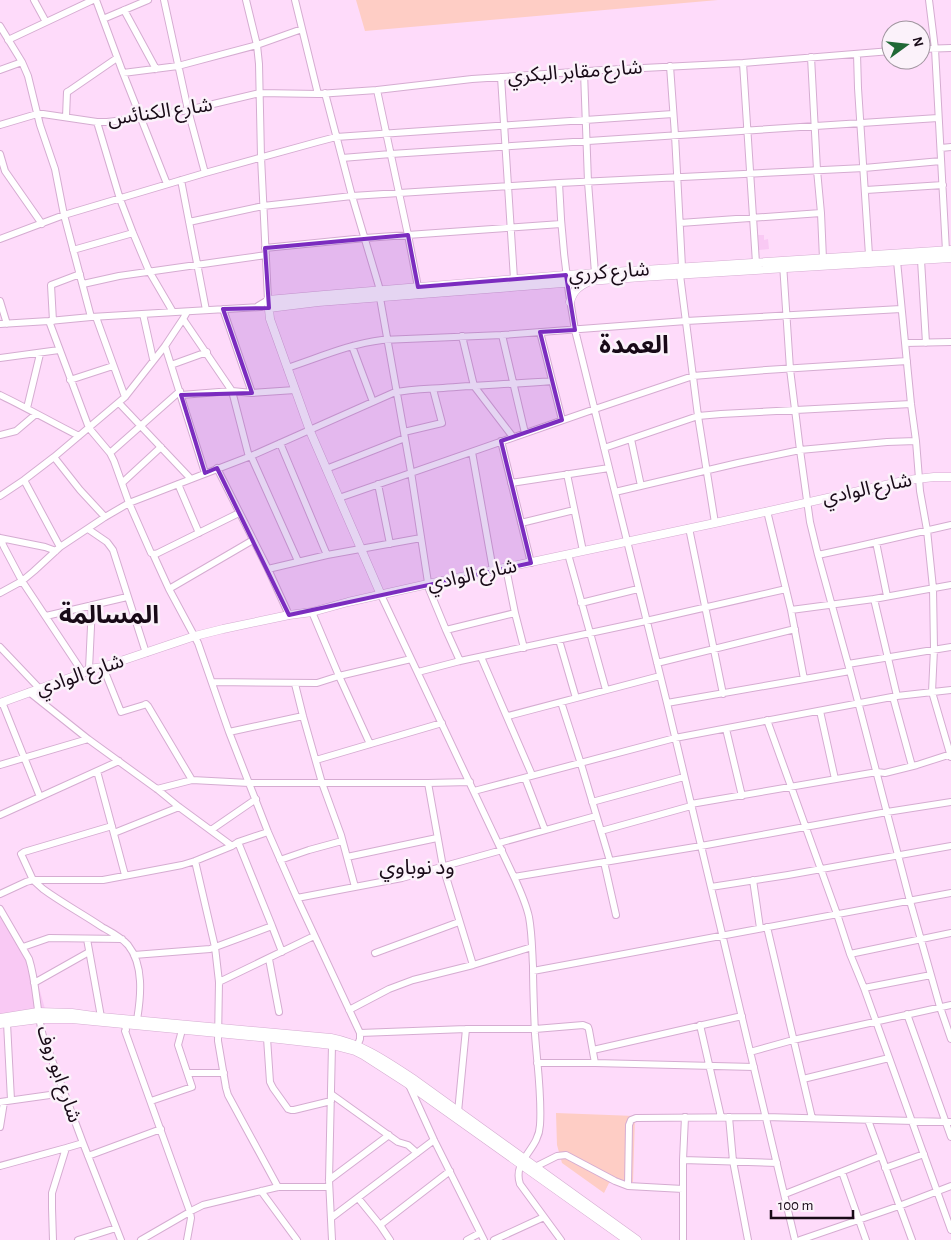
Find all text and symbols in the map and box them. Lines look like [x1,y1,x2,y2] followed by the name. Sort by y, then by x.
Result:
[881,20,931,70] north arrow
[910,35,926,48] text: N
[507,57,643,91] street label: شارع مقابر البكري
[106,95,214,133] street label: شارع الكنائس
[568,259,650,289] street label: شارع كرري
[599,333,669,358] district label: العمدة
[820,470,915,513] street label: شارع الوادي
[425,556,520,599] street label: شارع الوادي
[59,601,159,628] district label: المسالمة
[34,651,128,704] street label: شارع الوادي
[379,857,455,882] district label: ود نوباوي
[29,1023,85,1126] street label: شارع ابو روف
[771,1188,854,1220] scale bar
[778,1198,813,1213] text: 100 m

